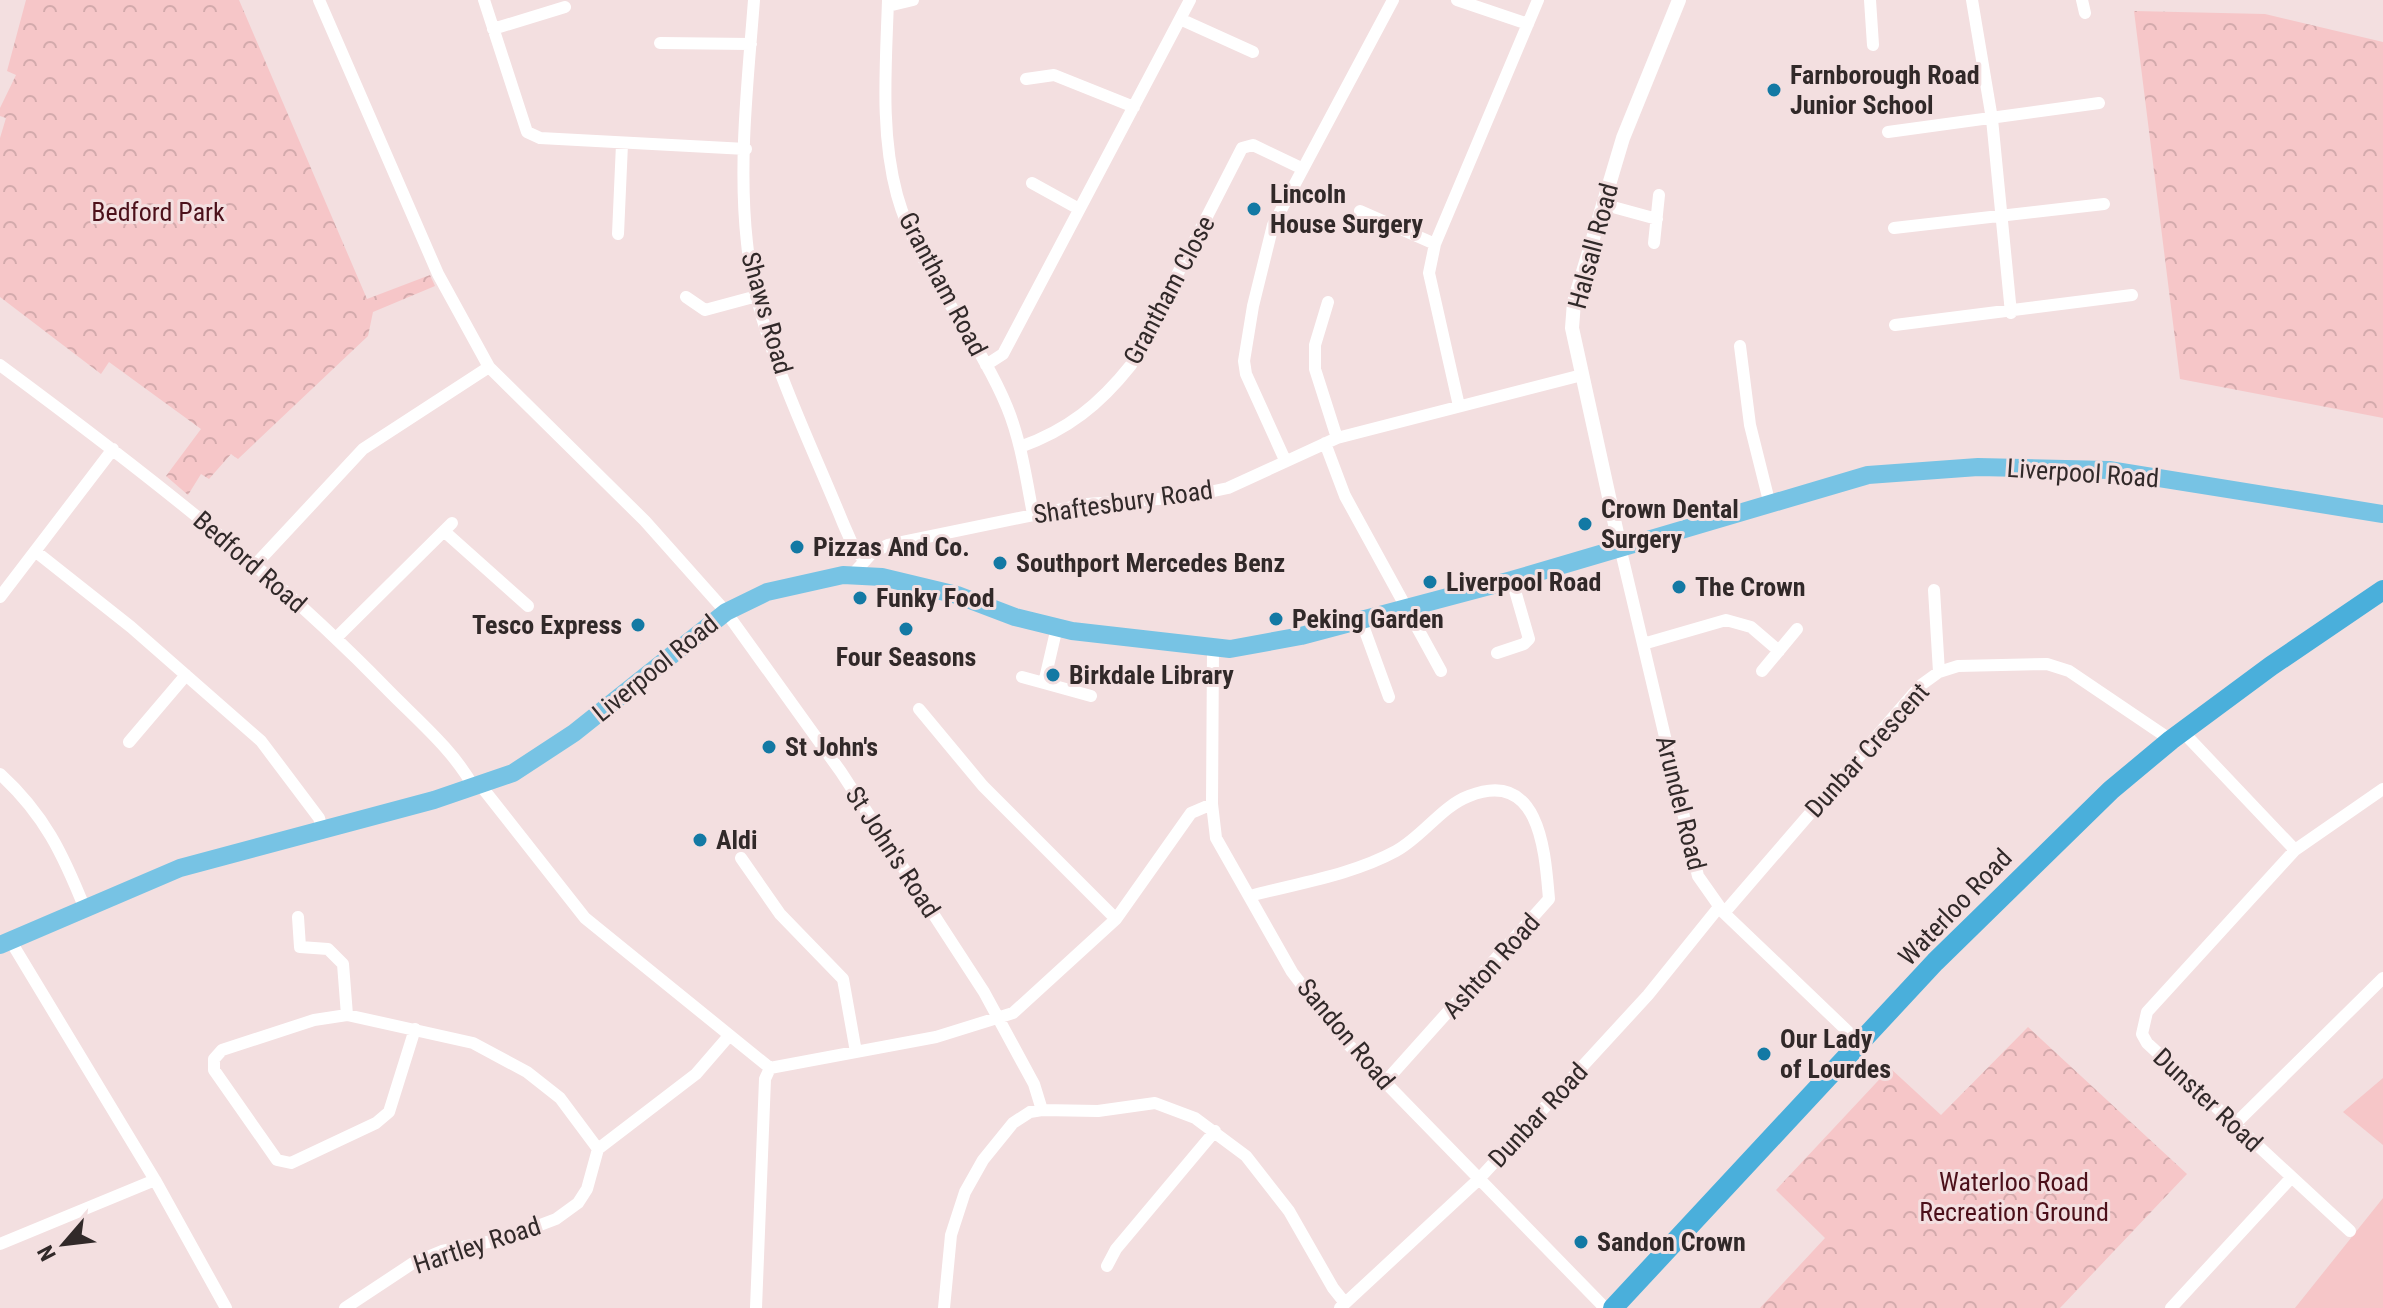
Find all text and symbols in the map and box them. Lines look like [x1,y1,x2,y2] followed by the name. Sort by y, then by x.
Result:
[1790,60,1980,120] place label: Farnborough Road Junior School
[1765,81,1783,99] marker: Farnborough Road Junior School
[1270,179,1423,239] place label: Lincoln House Surgery
[1562,180,1624,312] street label: Halsall Road
[91,197,225,227] park label: Bedford Park
[1245,200,1263,218] marker: Lincoln House Surgery
[893,207,993,361] street label: Grantham Road
[1117,211,1221,369] street label: Grantham Close
[735,249,799,377] street label: Shaws Road
[2006,453,2160,493] street label: Liverpool Road
[1031,475,1215,529] street label: Shaftesbury Road
[1601,494,1739,554] place label: Crown Dental Surgery
[188,505,312,619] street label: Bedford Road
[1576,515,1594,533] marker: Crown Dental Surgery
[813,532,970,562] place label: Pizzas And Co.
[788,538,806,556] marker: Pizzas And Co.
[1016,548,1285,578] place label: Southport Mercedes Benz
[991,554,1009,572] marker: Southport Mercedes Benz
[1446,567,1601,597] place label: Liverpool Road
[1695,572,1806,602] place label: The Crown
[1421,573,1439,591] marker: Liverpool Road
[1670,578,1688,596] marker: The Crown
[876,583,995,613] place label: Funky Food
[851,589,869,607] marker: Funky Food
[1292,604,1444,634] place label: Peking Garden
[586,608,724,728] street label: Liverpool Road
[472,610,622,640] place label: Tesco Express
[1267,610,1285,628] marker: Peking Garden
[629,616,647,634] marker: Tesco Express
[897,620,915,638] marker: Four Seasons
[836,642,976,672] place label: Four Seasons
[1069,660,1234,690] place label: Birkdale Library
[1044,666,1062,684] marker: Birkdale Library
[1799,677,1935,823] street label: Dunbar Crescent
[785,732,878,762] place label: St John's
[1650,733,1712,873] street label: Arundel Road
[760,738,778,756] marker: St John's
[840,781,946,923] street label: St John's Road
[716,825,758,855] place label: Aldi
[691,831,709,849] marker: Aldi
[1892,843,2018,971] street label: Waterloo Road
[1436,907,1546,1025] street label: Ashton Road
[1291,973,1401,1095] street label: Sandon Road
[1780,1024,1891,1084] place label: Our Lady of Lourdes
[2147,1042,2269,1158] street label: Dunster Road
[1755,1045,1773,1063] marker: Our Lady of Lourdes
[1482,1057,1594,1173] street label: Dunbar Road
[1919,1167,2109,1227] park label: Waterloo Road Recreation Ground
[24,1204,104,1284] north arrow
[410,1210,544,1280] street label: Hartley Road
[1597,1227,1746,1257] place label: Sandon Crown
[1572,1233,1590,1251] marker: Sandon Crown
[33,1241,61,1265] text: N

